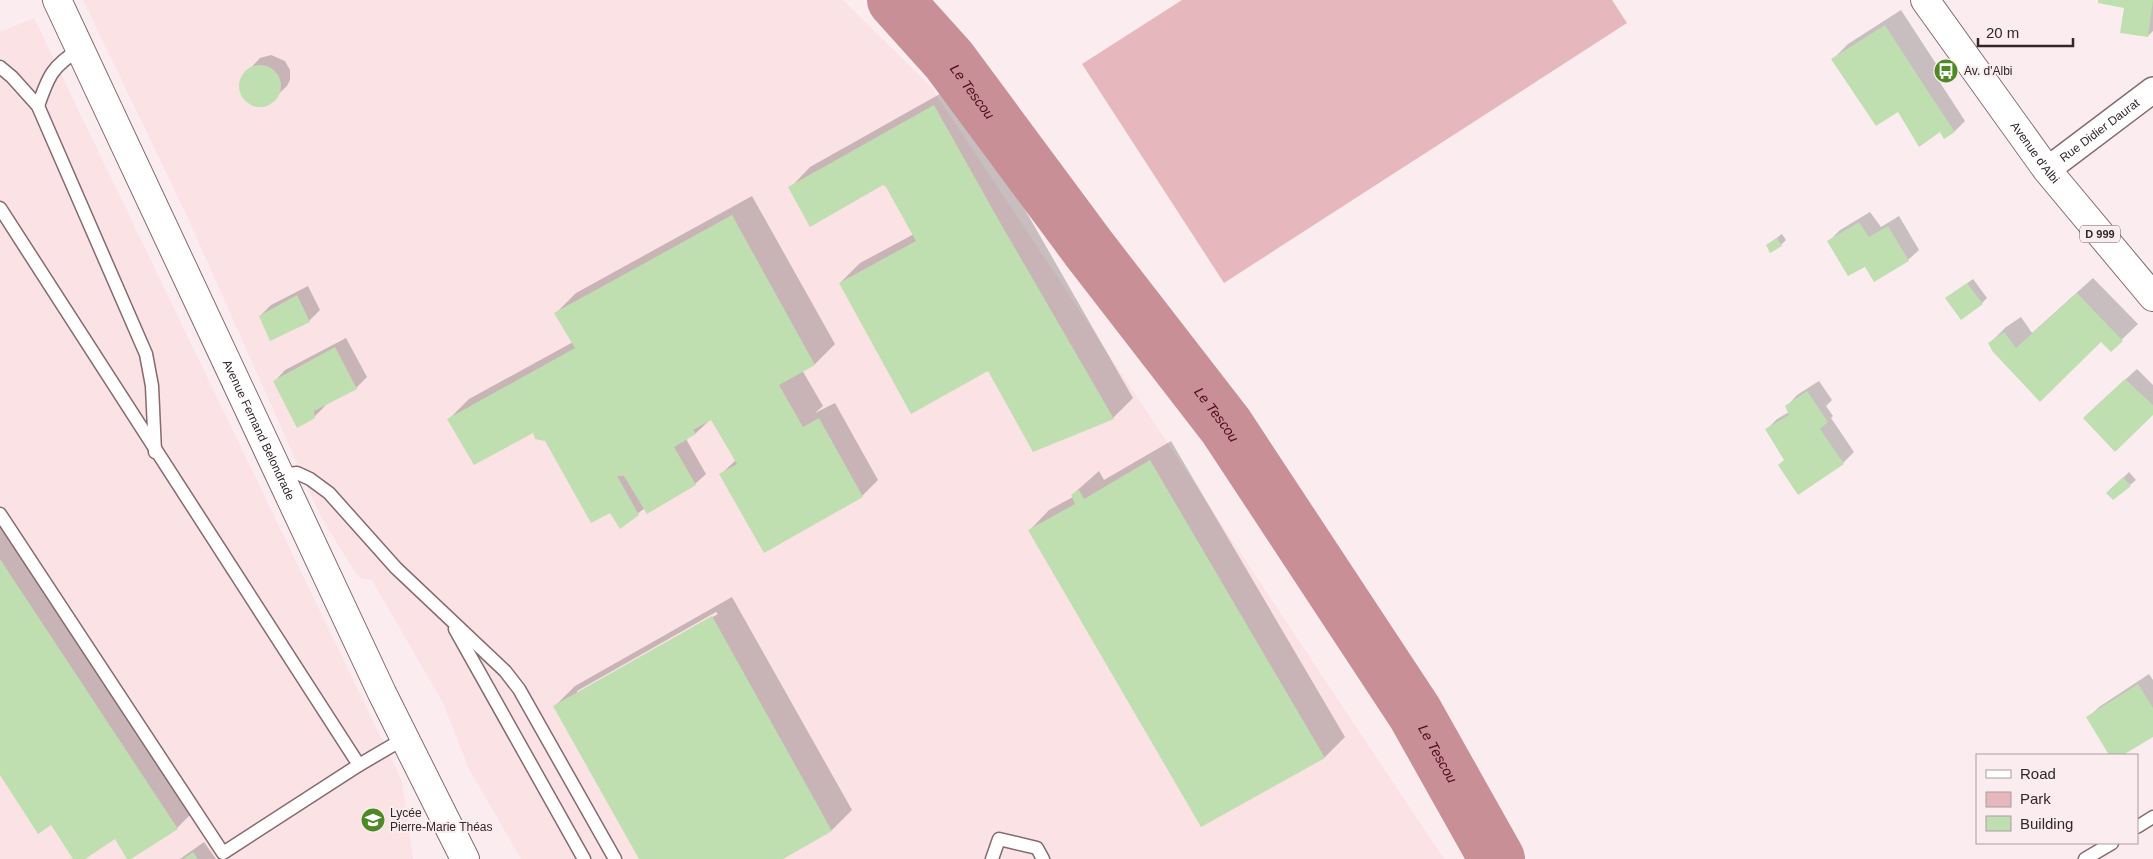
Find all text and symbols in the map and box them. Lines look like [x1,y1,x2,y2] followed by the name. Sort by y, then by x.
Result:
[1978,15,2073,47] scale bar
[1986,24,2019,41] text: 20 m
[1933,58,1959,84] bus stop icon: Av. d'Albi
[947,61,998,122] water label: Le Tescou
[1964,64,2013,78] place label: Av. d'Albi
[2057,95,2143,165] street label: Rue Didier Daurat
[2008,119,2062,186] street label: Avenue d'Albi
[2080,225,2120,242] road number: D 999
[220,358,298,503] street label: Avenue Fernand Belondrade
[1191,384,1242,445] water label: Le Tescou
[1415,722,1461,786] water label: Le Tescou
[1976,754,2138,844] legend
[2020,765,2056,782] text: Road
[2020,790,2051,807] text: Park
[390,806,492,834] place label: Lycée Pierre-Marie Théas
[360,807,386,833] school or university icon: Lycée Pierre-Marie Théas
[2020,815,2073,832] text: Building

